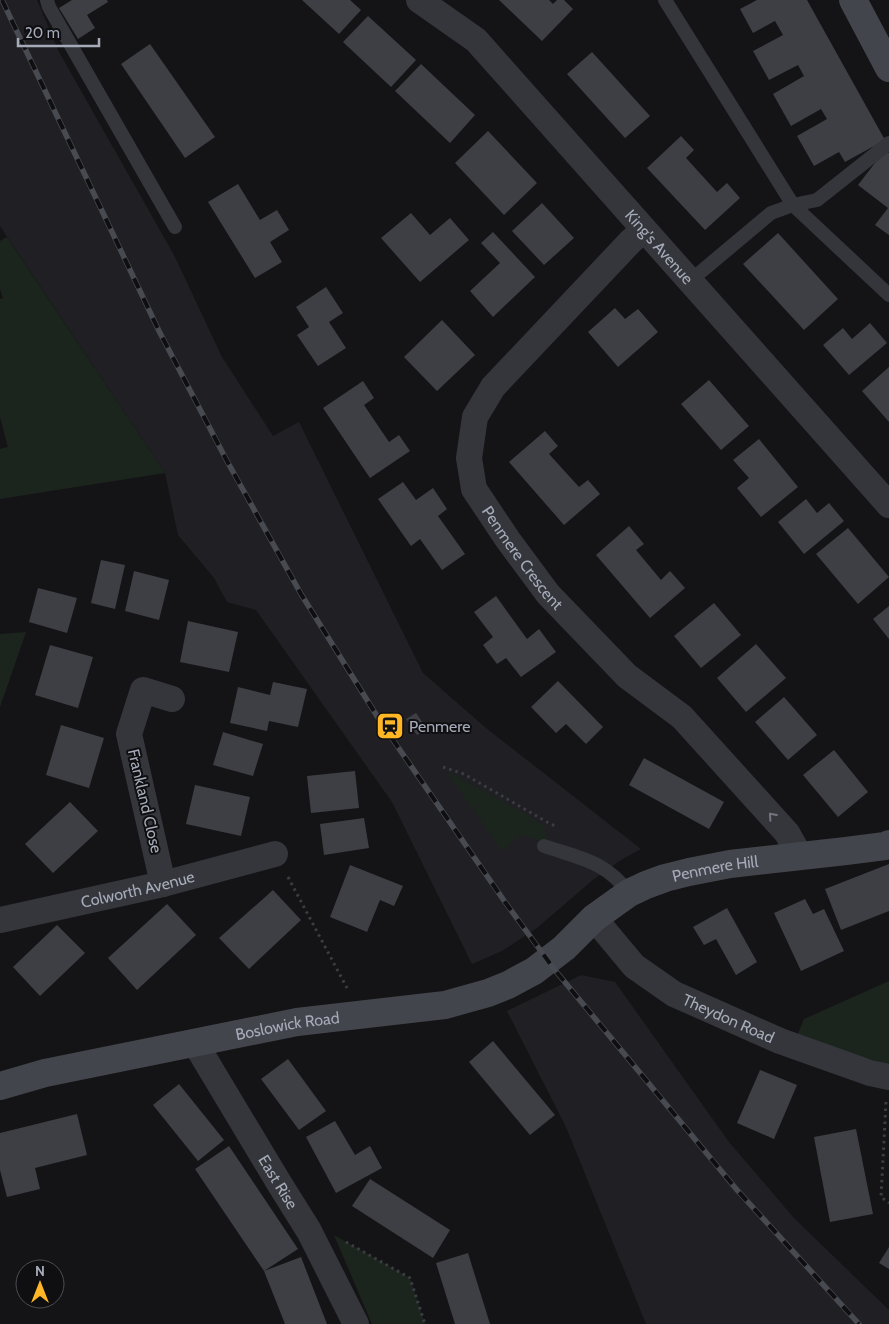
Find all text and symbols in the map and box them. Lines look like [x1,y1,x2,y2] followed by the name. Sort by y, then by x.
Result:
[18,15,99,47] scale bar
[25,24,60,42] text: 20 m
[621,205,698,288] street label: King's Avenue
[478,502,568,614] street label: Penmere Crescent
[375,711,405,741] station icon: Penmere
[409,717,470,736] place label: Penmere
[124,747,166,855] street label: Frankland Close
[769,813,778,822] one-way arrow
[670,851,759,885] street label: Penmere Hill
[79,867,196,911] street label: Colworth Avenue
[680,990,777,1047] street label: Theydon Road
[234,1008,340,1044] street label: Boslowick Road
[255,1151,302,1212] street label: East Rise
[15,1259,65,1309] north arrow
[35,1262,45,1280] text: N

